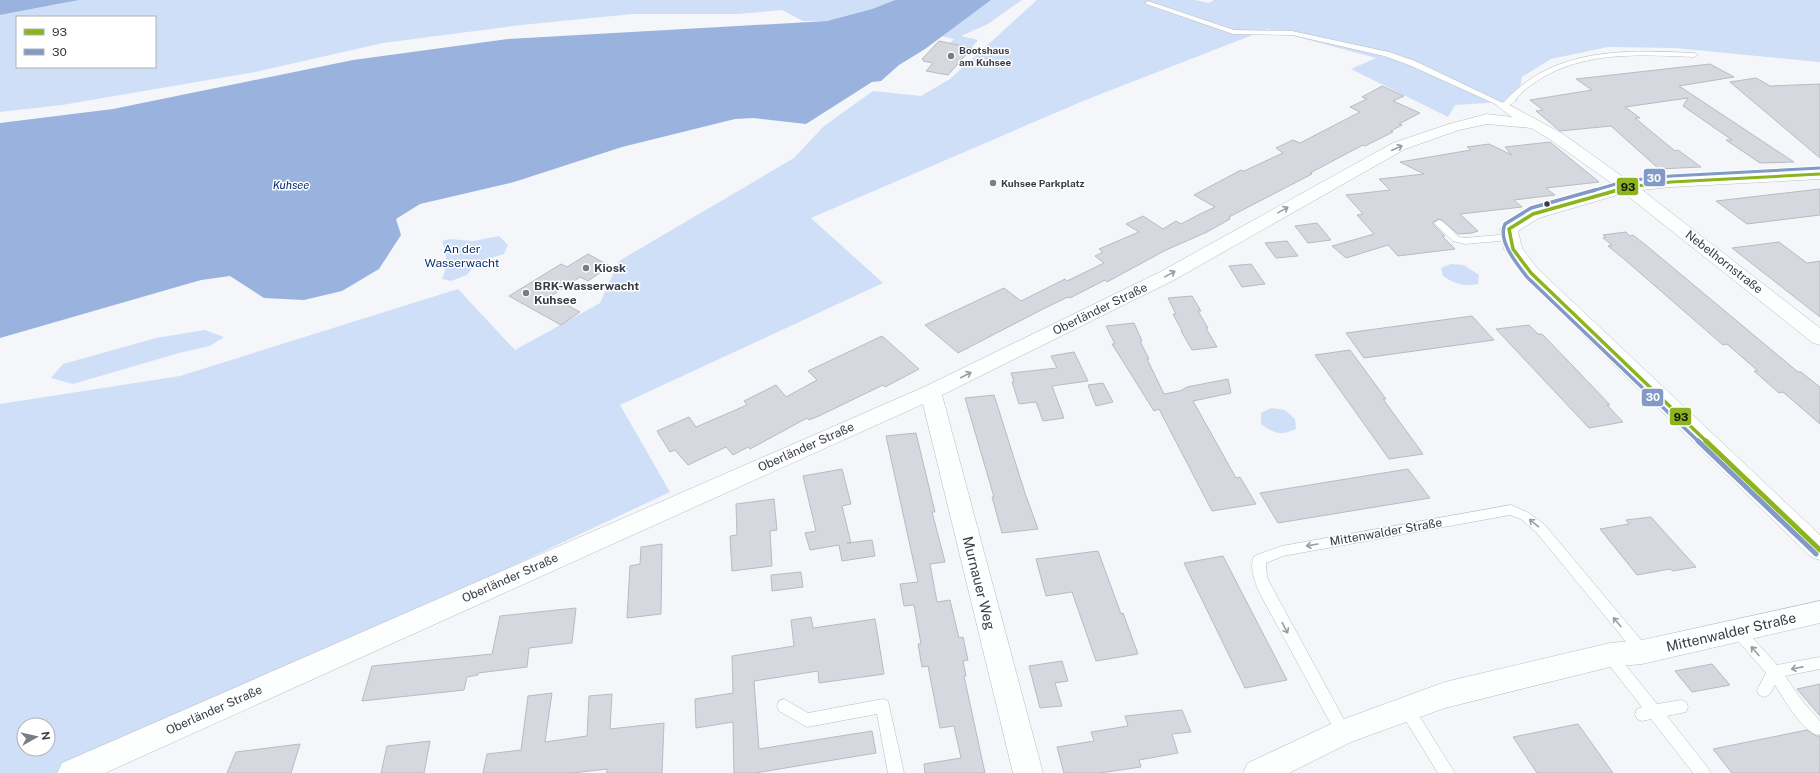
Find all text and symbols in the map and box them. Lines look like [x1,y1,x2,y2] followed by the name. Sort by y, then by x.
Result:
[16,16,156,68] legend
[52,25,67,39] text: 93
[959,44,1012,68] place label: Bootshaus am Kuhsee
[52,45,67,59] text: 30
[946,51,956,61] marker: Bootshaus am Kuhsee
[1391,144,1403,151] one-way arrow
[1643,168,1666,187] line badge: 30
[1647,172,1661,184] text: 30
[1001,177,1085,189] place label: Kuhsee Parkplatz
[1616,177,1639,196] line badge: 93
[988,178,998,188] marker: Kuhsee Parkplatz
[273,179,309,191] water label: Kuhsee
[1621,181,1635,193] text: 93
[1542,199,1552,209] unlabelled marker
[1277,206,1289,214] one-way arrow
[1683,227,1766,297] street label: Nebelhornstraße
[425,242,500,270] park label: An der Wasserwacht
[594,261,626,275] place label: Kiosk
[581,263,591,273] marker: Kiosk
[1164,270,1176,277] one-way arrow
[534,279,639,307] place label: BRK-Wasserwacht Kuhsee
[1050,280,1150,338] street label: Oberländer Straße
[521,288,531,298] marker: BRK-Wasserwacht Kuhsee
[959,371,971,378] one-way arrow
[1641,388,1664,407] line badge: 30
[1646,391,1660,403] text: 30
[1669,407,1692,426] line badge: 93
[1674,411,1688,423] text: 93
[756,419,856,474] street label: Oberländer Straße
[1329,515,1443,549] street label: Mittenwalder Straße
[1528,518,1539,527] one-way arrow
[960,535,998,632] street label: Murnauer Weg
[1306,541,1319,549] one-way arrow
[460,550,560,605] street label: Oberländer Straße
[1664,609,1798,655] street label: Mittenwalder Straße
[1613,617,1622,627] one-way arrow
[1282,622,1290,634] one-way arrow
[1751,646,1760,657] one-way arrow
[1791,664,1804,672] one-way arrow
[164,682,264,737] street label: Oberländer Straße
[16,717,56,757] north arrow
[39,731,52,741] text: N

